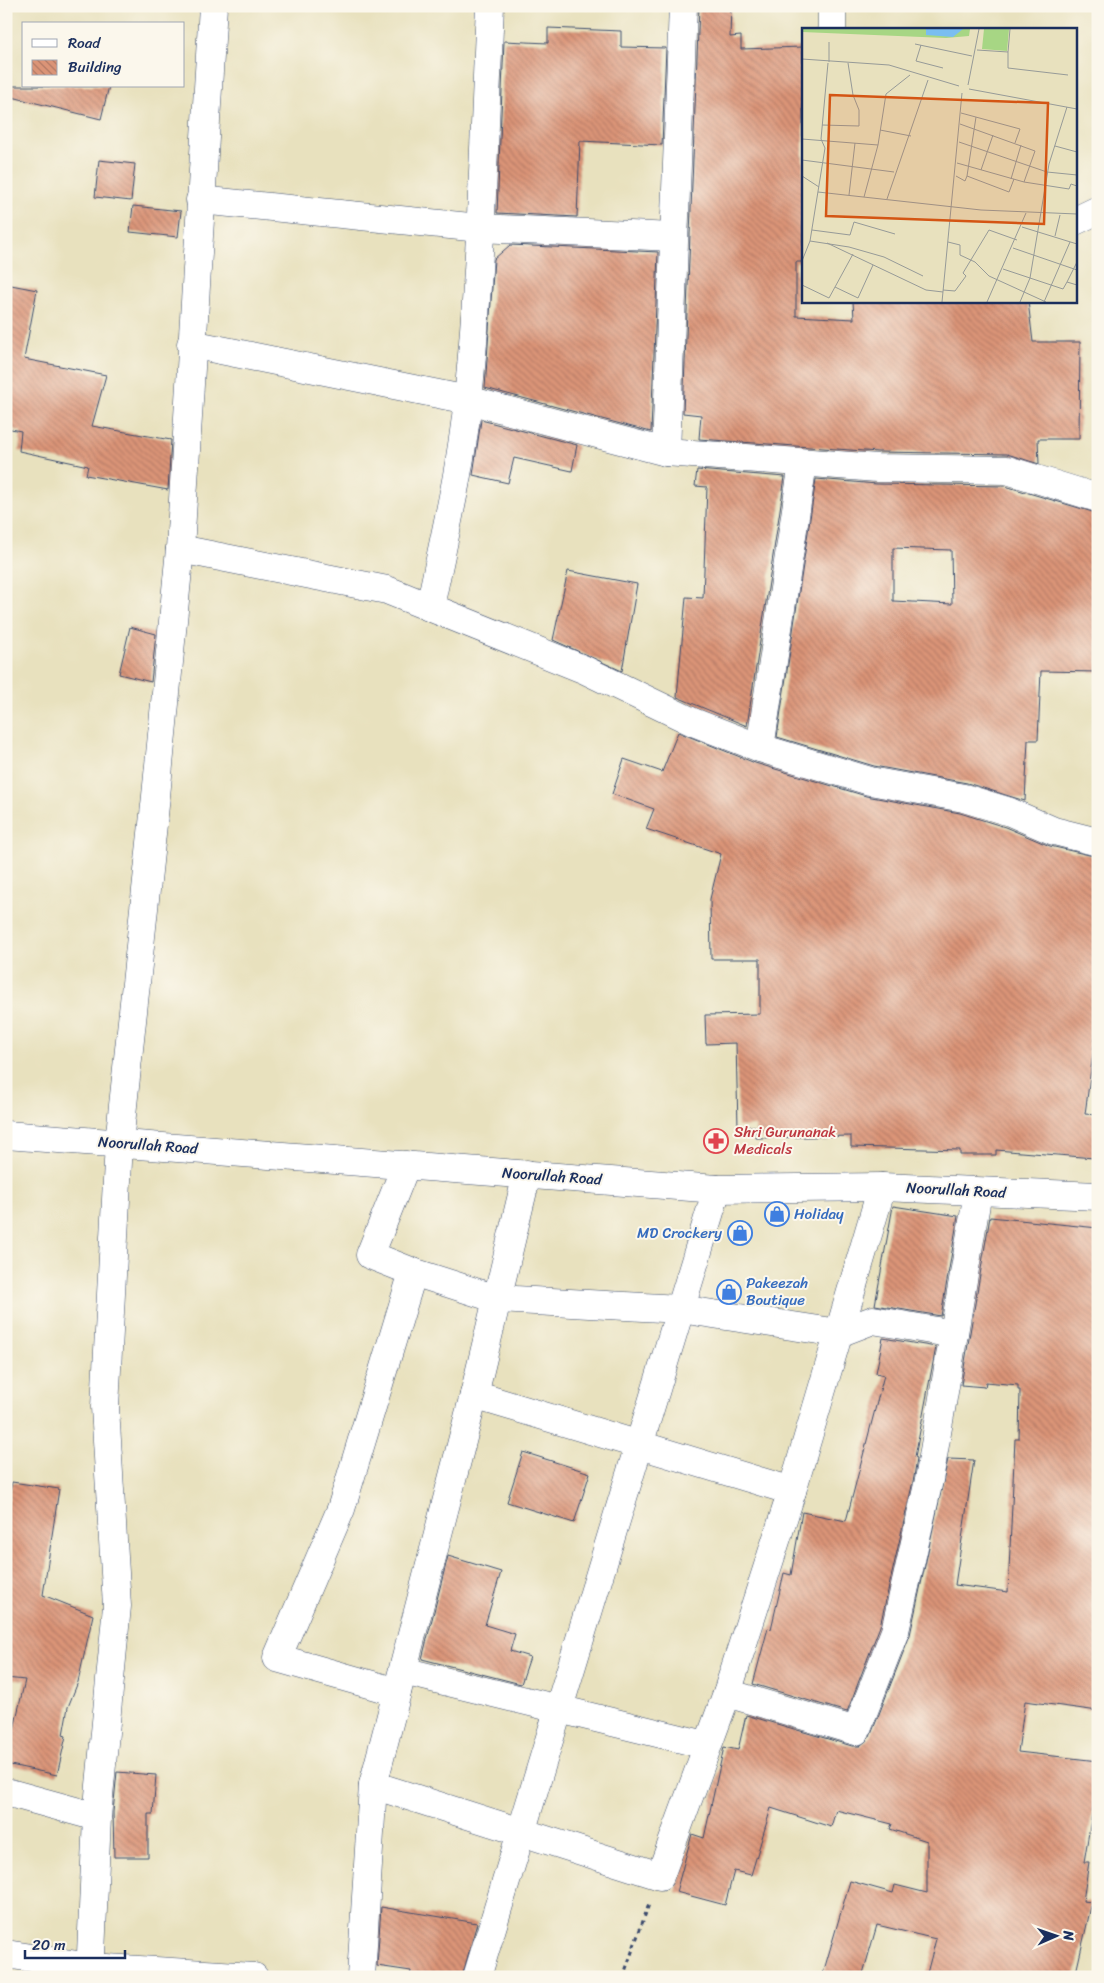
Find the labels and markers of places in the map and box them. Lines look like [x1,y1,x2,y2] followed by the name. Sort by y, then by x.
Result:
[734,1119,836,1162] place label: Shri Gurunanak Medicals
[703,1128,729,1154] pharmacy icon: Shri Gurunanak Medicals
[764,1201,790,1227] shop icon: Holiday
[794,1201,844,1227] place label: Holiday
[637,1220,722,1246] place label: MD Crockery
[727,1220,753,1246] shop icon: MD Crockery
[746,1270,808,1313] place label: Pakeezah Boutique
[716,1279,742,1305] shop icon: Pakeezah Boutique

